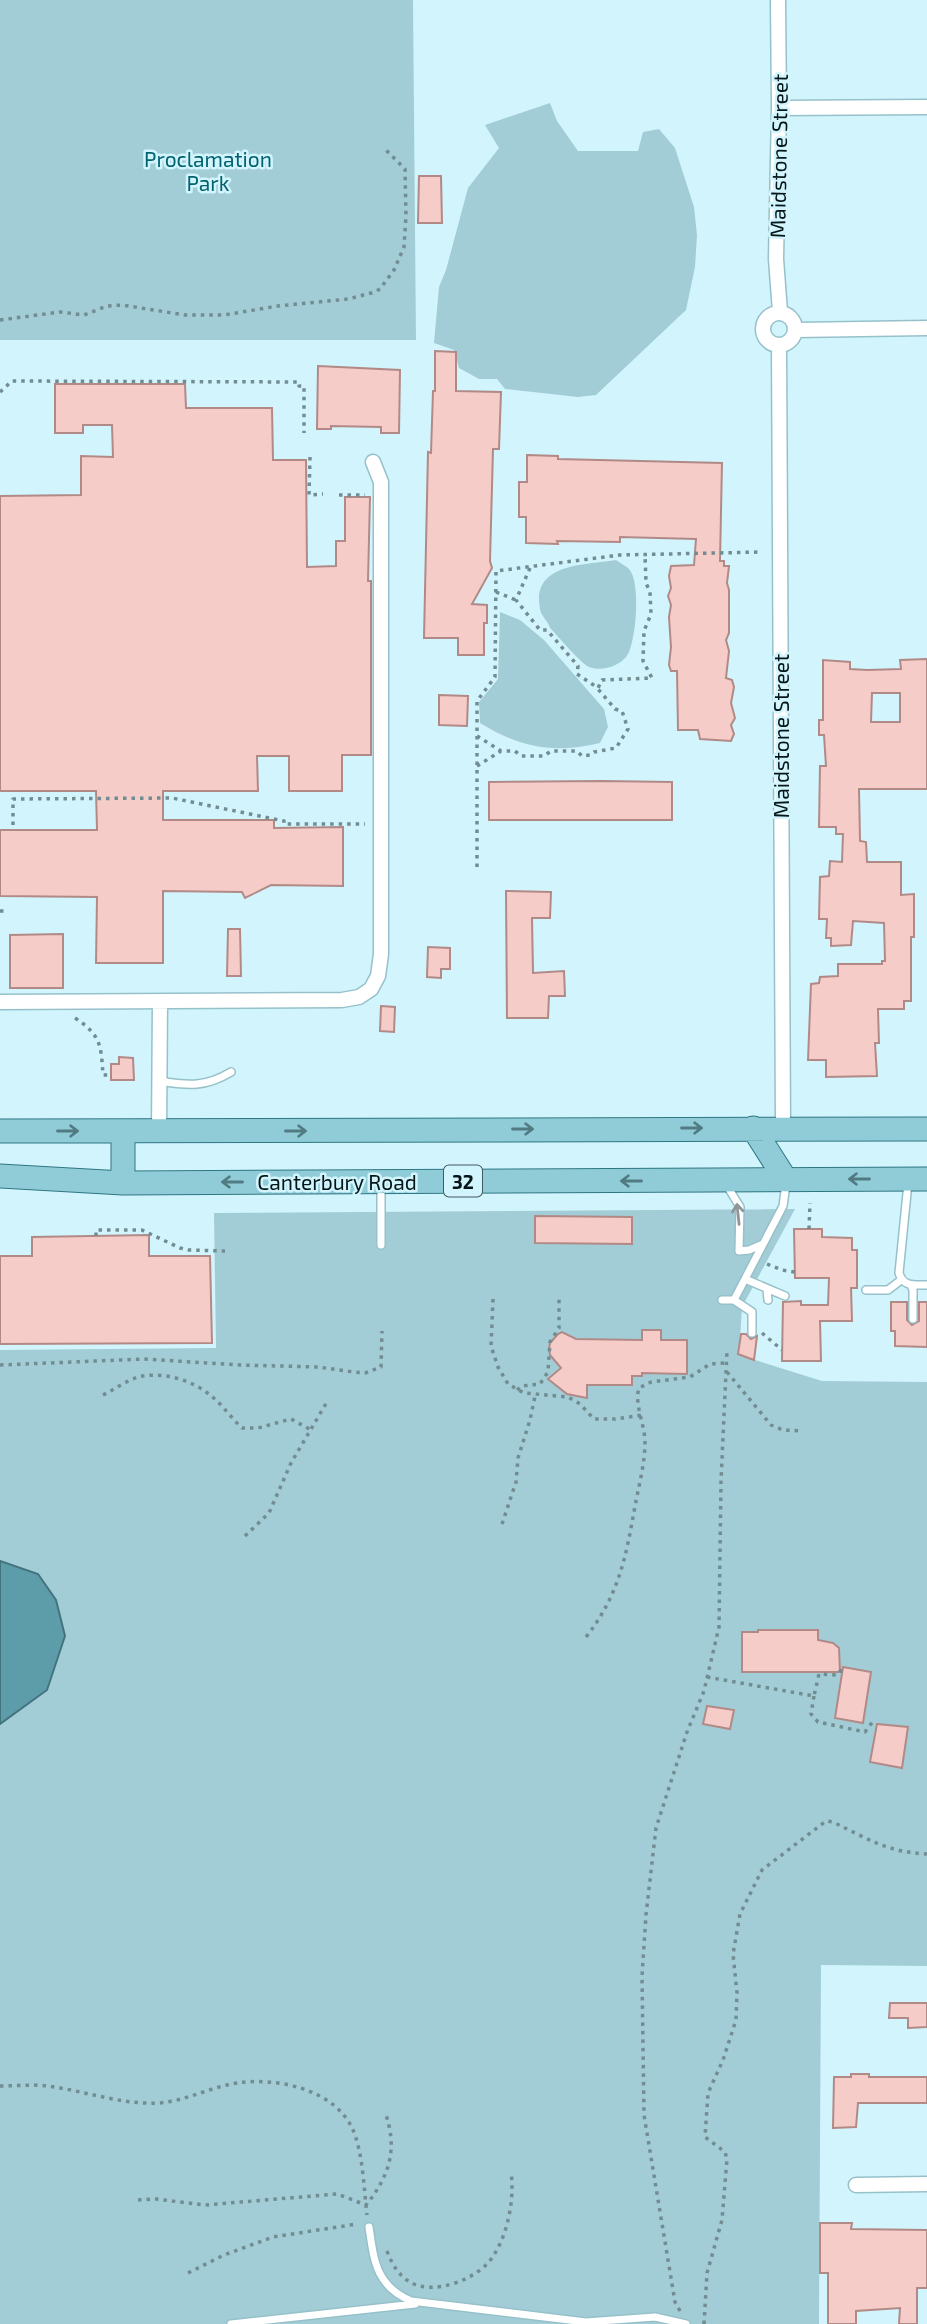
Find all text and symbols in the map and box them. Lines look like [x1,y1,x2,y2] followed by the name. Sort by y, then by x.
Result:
[764,74,792,238] street label: Maidstone Street
[144,146,272,195] park label: Proclamation Park
[768,654,793,818] street label: Maidstone Street
[680,1121,703,1135] one-way arrow
[511,1122,534,1136] one-way arrow
[56,1124,79,1138] one-way arrow
[284,1124,307,1138] one-way arrow
[444,1166,482,1196] road number: 32
[257,1169,417,1194] street label: Canterbury Road
[848,1173,871,1186] one-way arrow
[620,1174,643,1188] one-way arrow
[221,1175,244,1189] one-way arrow
[731,1203,744,1226] one-way arrow

